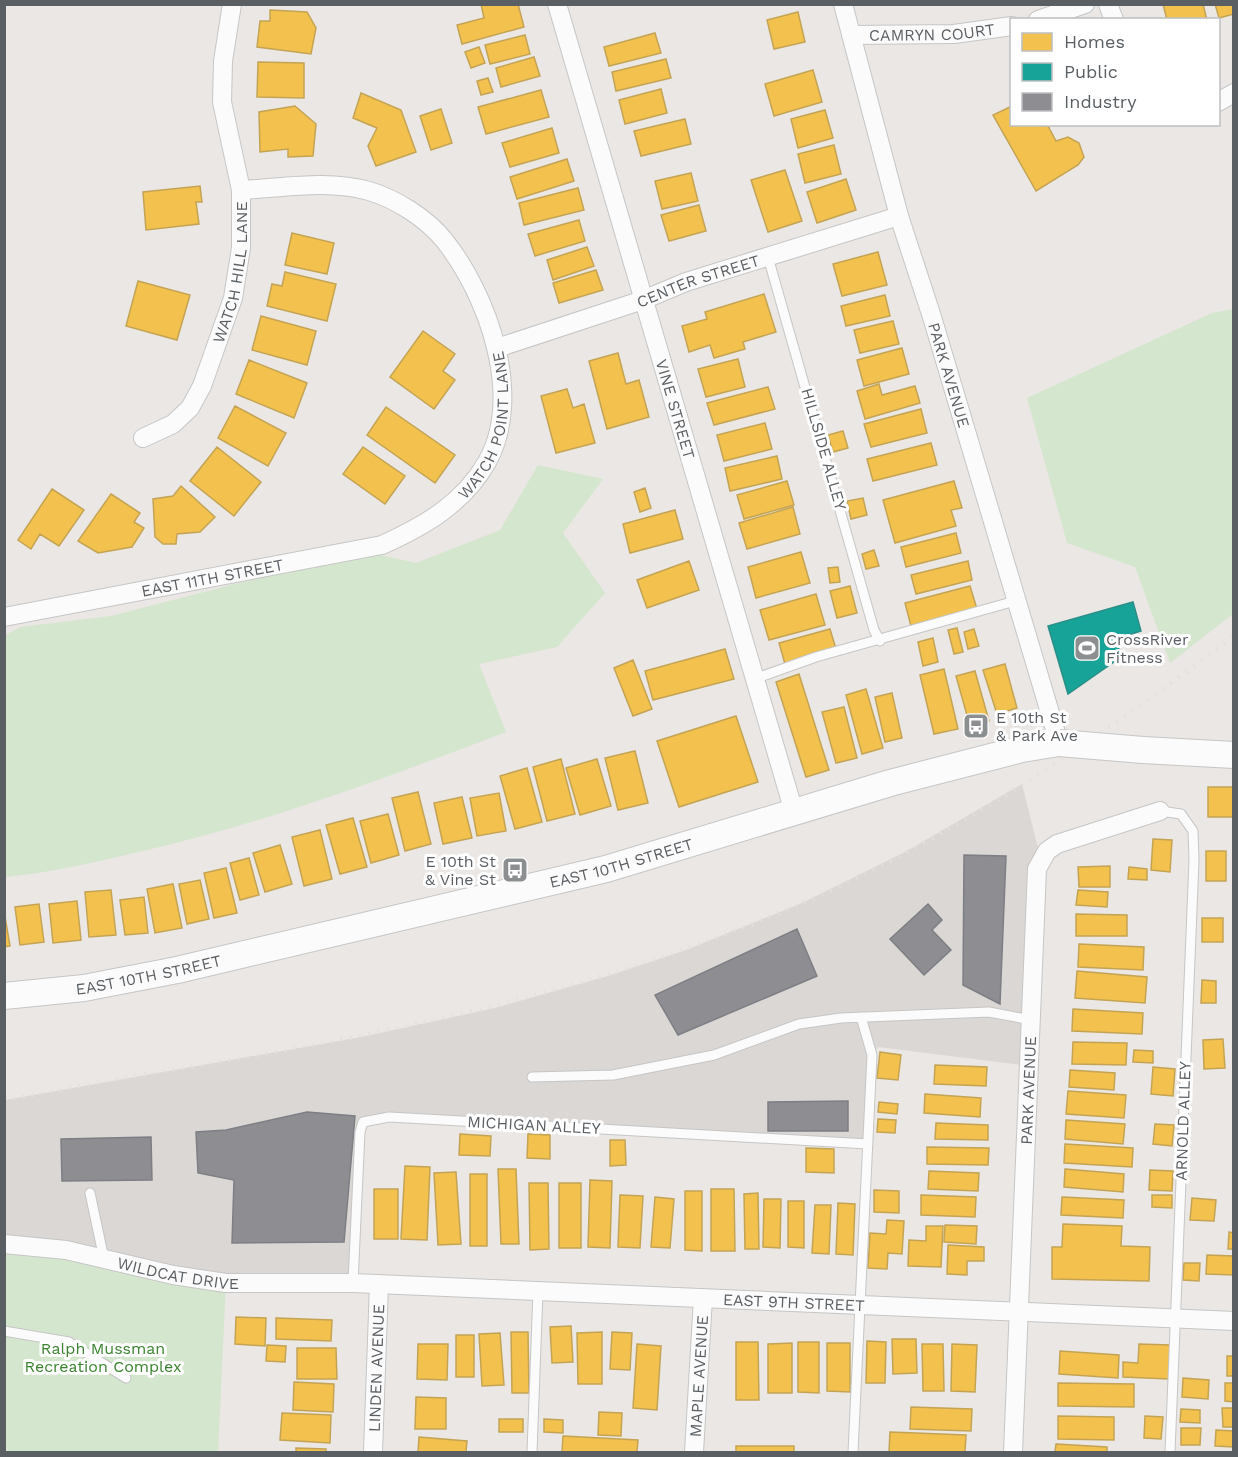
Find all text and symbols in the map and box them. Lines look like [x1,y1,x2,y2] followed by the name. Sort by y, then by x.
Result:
[1010,18,1220,126] legend
[869,19,996,44] street label: CAMRYN COURT
[1064,31,1125,52] text: Homes
[1064,61,1118,82] text: Public
[1064,91,1137,112] text: Industry
[208,201,251,345] street label: WATCH HILL LANE
[634,250,762,311] street label: CENTER STREET
[925,320,974,430] street label: PARK AVENUE
[454,350,512,503] street label: WATCH POINT LANE
[652,357,699,461] street label: VINE STREET
[797,386,851,512] street label: HILLSIDE ALLEY
[140,554,285,600] street label: EAST 11TH STREET
[1106,630,1189,667] place label: CrossRiver Fitness
[1072,633,1102,663] sports icon: CrossRiver Fitness
[996,708,1078,745] place label: E 10th St & Park Ave
[961,711,991,741] bus stop icon: E 10th St & Park Ave
[547,834,695,892] street label: EAST 10TH STREET
[425,852,496,889] place label: E 10th St & Vine St
[500,855,530,885] bus stop icon: E 10th St & Vine St
[75,950,223,998] street label: EAST 10TH STREET
[1016,1036,1040,1145] street label: PARK AVENUE
[1171,1061,1195,1181] street label: ARNOLD ALLEY
[467,1112,601,1138] street label: MICHIGAN ALLEY
[115,1253,239,1293] street label: WILDCAT DRIVE
[723,1289,865,1315] street label: EAST 9TH STREET
[364,1304,388,1432] street label: LINDEN AVENUE
[685,1315,711,1438] street label: MAPLE AVENUE
[25,1339,181,1376] park label: Ralph Mussman Recreation Complex

